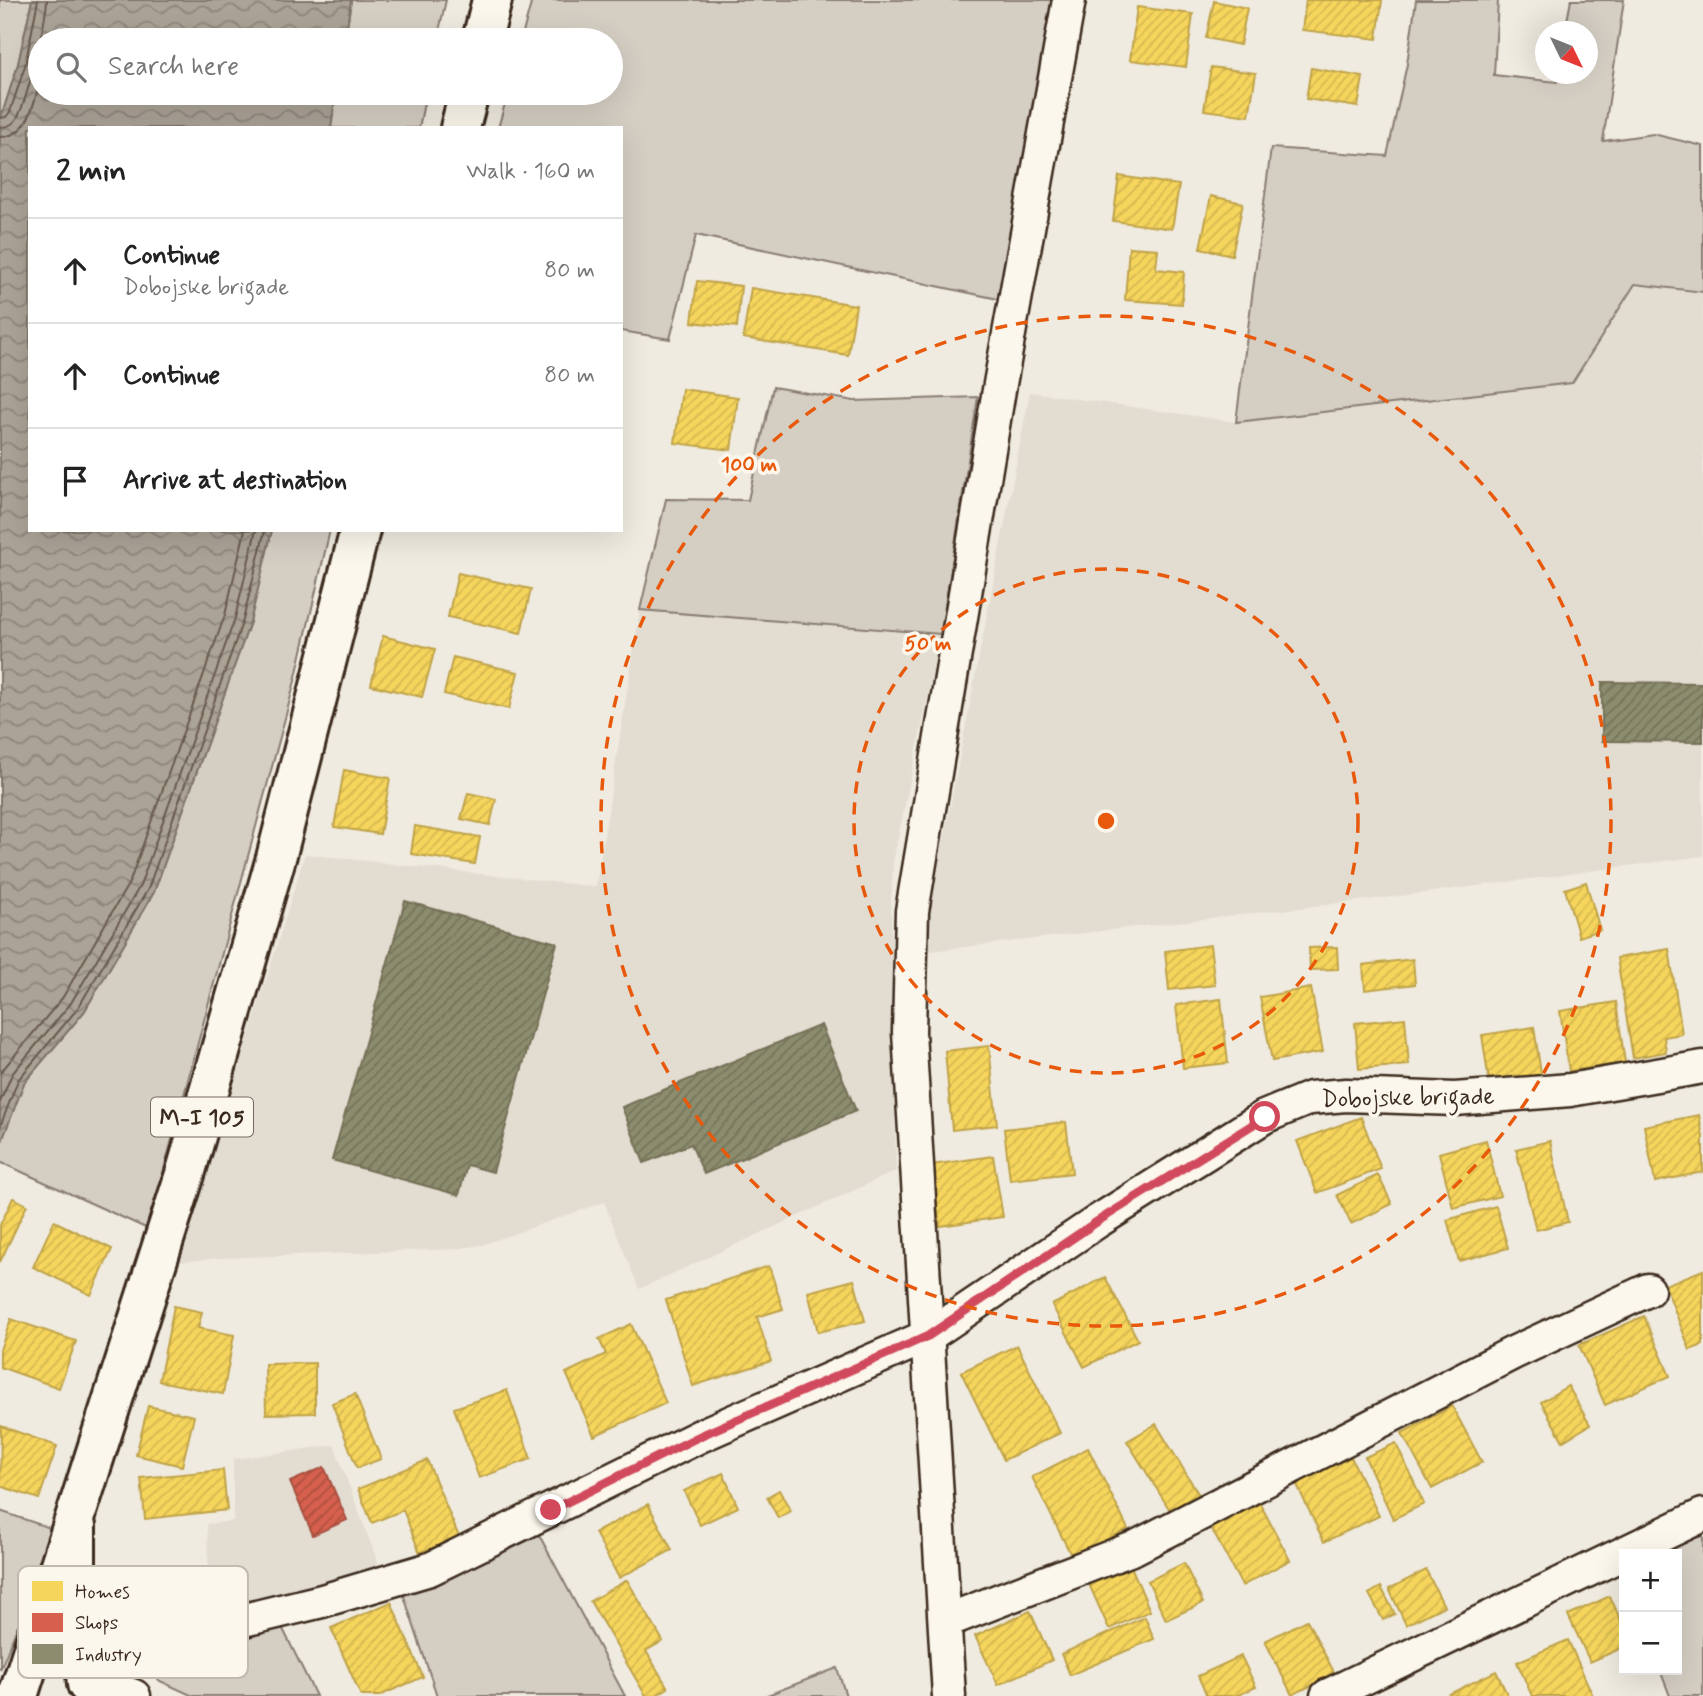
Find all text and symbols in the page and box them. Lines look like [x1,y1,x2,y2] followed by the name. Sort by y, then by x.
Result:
[1535,21,1598,84] north arrow
[28,28,623,105] search box
[52,48,90,86] icon: search
[108,50,239,84] text: Search here
[56,152,126,191] text: 2 min
[466,157,595,187] text: Walk · 160 m
[123,239,220,273] text: Continue
[56,252,94,290] icon: ahead
[544,256,595,286] text: 80 m
[123,273,289,303] text: Dobojske brigade
[56,357,94,395] icon: ahead
[123,359,220,393] text: Continue
[544,361,595,391] text: 80 m
[721,451,777,479] text: 100 m
[56,462,94,500] icon: arrive
[123,464,347,498] text: Arrive at destination
[905,630,952,658] text: 50 m
[1094,809,1118,833] centre of rings
[1321,1081,1495,1119] street label: Dobojske brigade
[151,1098,253,1136] road number: M-I 105
[1249,1101,1280,1132] route start
[535,1494,566,1525] route end
[1619,1549,1682,1675] map controls
[1619,1549,1682,1612] button: +
[18,1566,248,1678] legend
[75,1580,130,1605] text: Homes
[75,1611,118,1636] text: Shops
[1619,1612,1682,1675] button: −
[75,1643,142,1668] text: Industry

